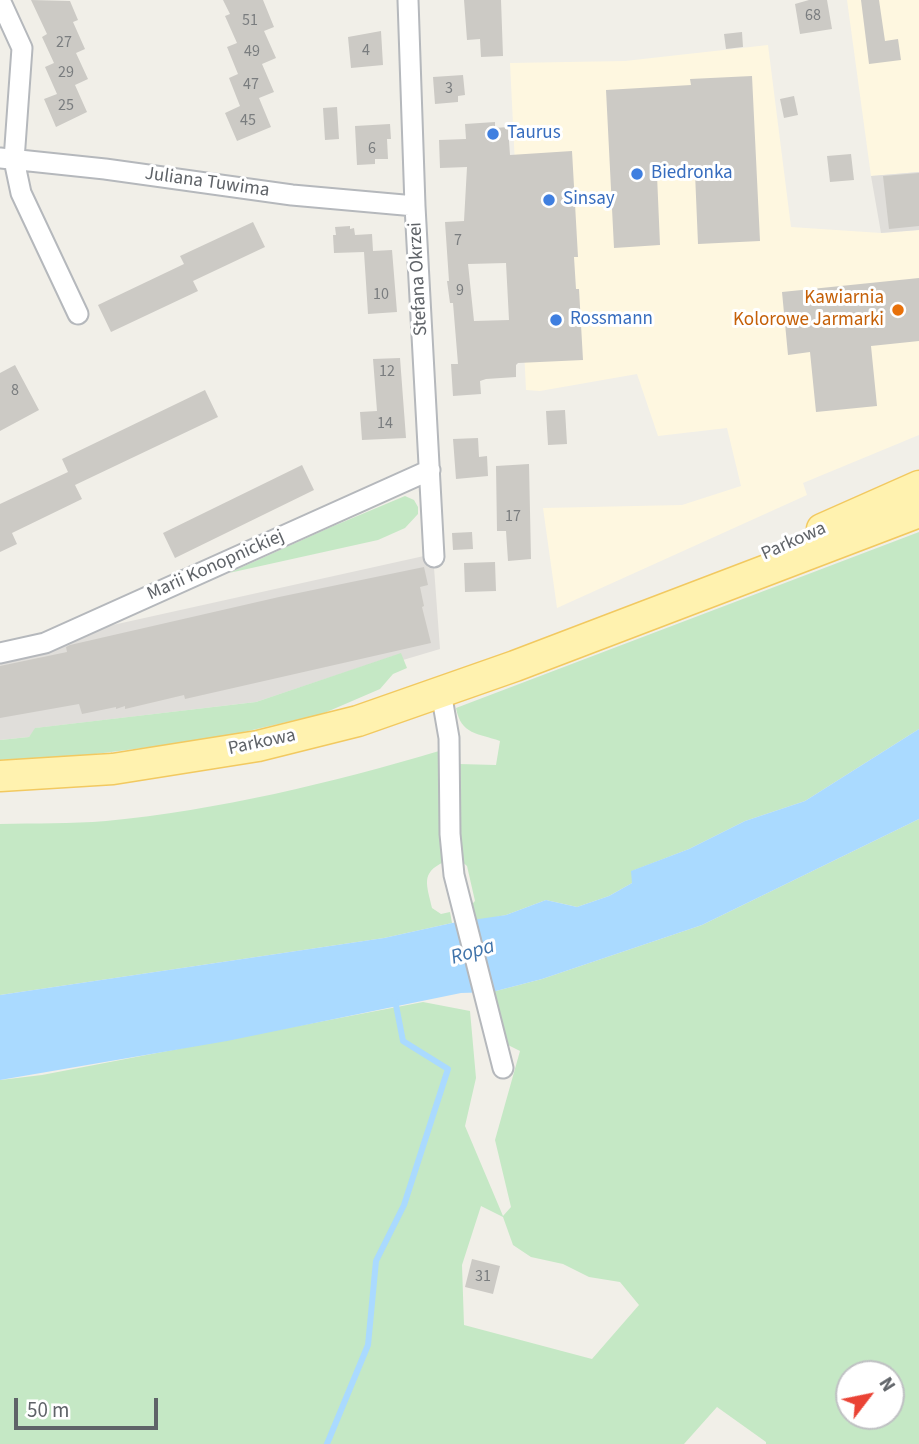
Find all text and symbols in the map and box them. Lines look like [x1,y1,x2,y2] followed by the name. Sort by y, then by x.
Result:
[805,6,821,26] house number: 68
[242,11,258,31] house number: 51
[56,33,72,53] house number: 27
[362,41,370,61] house number: 4
[244,42,260,62] house number: 49
[58,63,74,83] house number: 29
[243,75,259,95] house number: 47
[445,79,453,99] house number: 3
[58,96,74,116] house number: 25
[240,111,256,131] house number: 45
[507,123,561,145] place label: Taurus
[485,126,501,142] marker: Taurus
[368,139,376,159] house number: 6
[143,163,271,203] street label: Juliana Tuwima
[651,163,733,185] place label: Biedronka
[629,166,645,182] marker: Biedronka
[563,189,615,211] place label: Sinsay
[541,192,557,208] marker: Sinsay
[405,221,433,337] street label: Stefana Okrzei
[454,231,462,251] house number: 7
[456,281,464,301] house number: 9
[373,285,389,305] house number: 10
[733,288,884,332] place label: Kawiarnia Kolorowe Jarmarki
[890,302,906,318] marker: Kawiarnia Kolorowe Jarmarki
[570,309,653,331] place label: Rossmann
[548,312,564,328] marker: Rossmann
[379,362,395,382] house number: 12
[11,381,19,401] house number: 8
[377,414,393,434] house number: 14
[505,507,521,527] house number: 17
[758,518,830,566] street label: Parkowa
[144,526,288,606] street label: Marii Konopnickiej
[226,725,298,761] street label: Parkowa
[448,934,498,972] water label: Ropa
[475,1267,491,1287] house number: 31
[835,1360,905,1430] north arrow
[872,1372,901,1397] text: N
[18,1384,161,1428] scale bar
[27,1395,69,1425] text: 50 m

